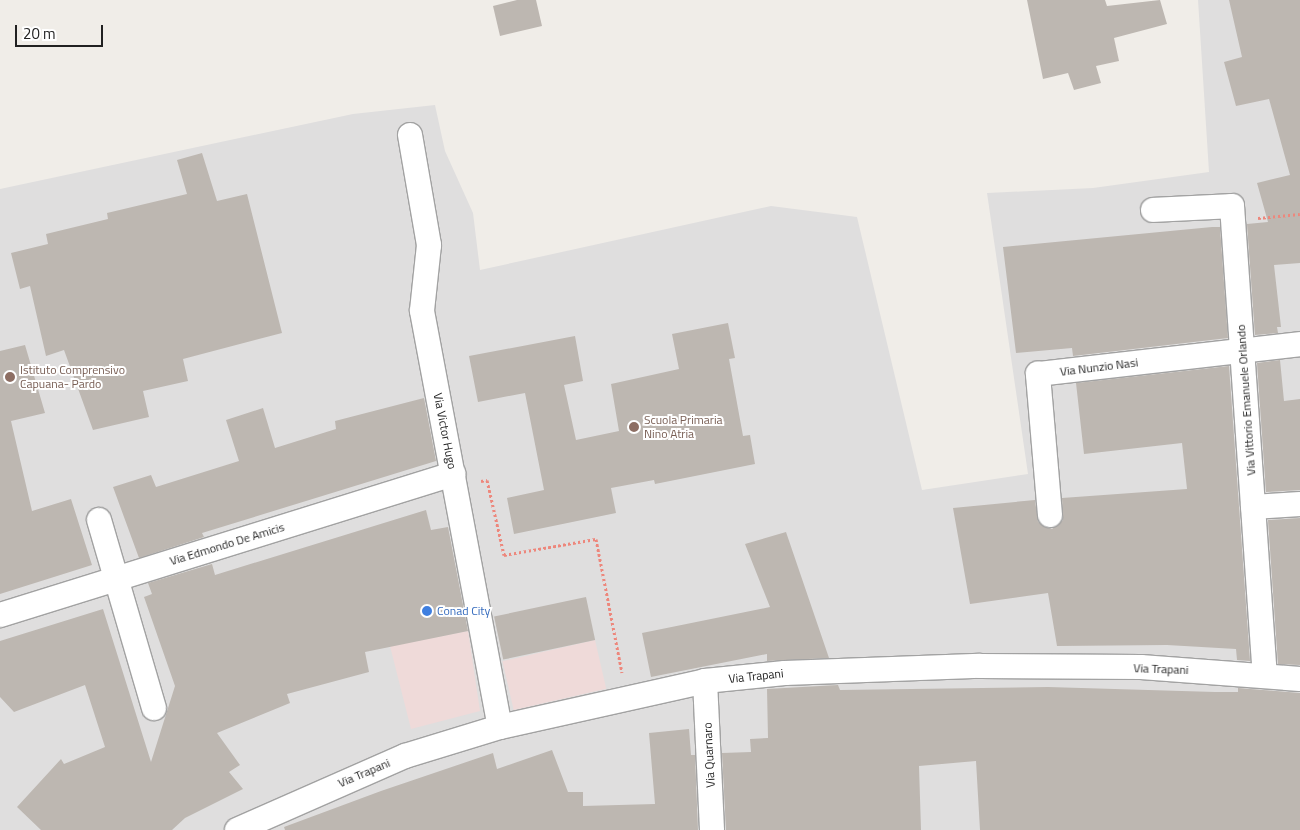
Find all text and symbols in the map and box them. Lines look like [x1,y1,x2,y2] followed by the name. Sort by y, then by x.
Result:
[18,15,105,47] scale bar
[23,22,56,45] text: 20 m
[1234,324,1258,476] street label: Via Vittorio Emanuele Orlando
[1059,355,1139,379] street label: Via Nunzio Nasi
[20,363,125,391] place label: Istituto Comprensivo Capuana- Pardo
[4,371,16,383] marker: Istituto Comprensivo Capuana- Pardo
[431,392,459,470] street label: Via Victor Hugo
[644,413,723,441] place label: Scuola Primaria Nino Atria
[628,421,640,433] marker: Scuola Primaria Nino Atria
[168,520,286,568] street label: Via Edmondo De Amicis
[437,604,490,618] place label: Conad City
[421,605,433,617] marker: Conad City
[1133,661,1189,677] street label: Via Trapani
[728,666,784,686] street label: Via Trapani
[700,722,718,788] street label: Via Quarnaro
[336,756,392,790] street label: Via Trapani

